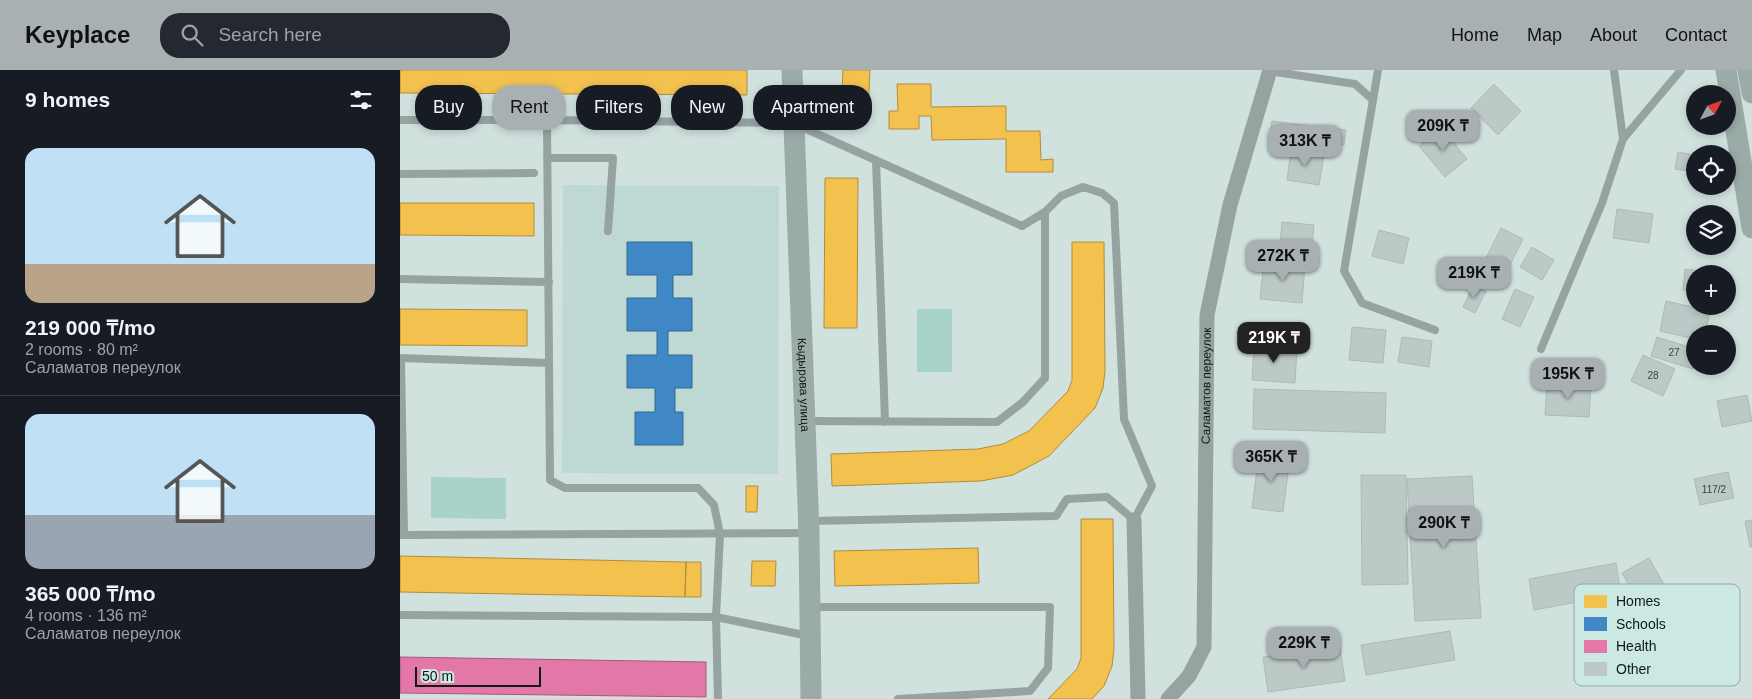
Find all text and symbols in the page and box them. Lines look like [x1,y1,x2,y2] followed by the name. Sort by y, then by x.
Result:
[160,13,510,58] search box
[25,21,130,48] text: Keyplace
[178,21,206,49] icon: search
[218,24,322,45] text: Search here
[1451,25,1499,45] text: Home
[1527,25,1562,45] text: Map
[1590,25,1637,45] text: About
[1665,25,1727,45] text: Contact
[415,85,482,130] chip: Buy
[492,85,566,130] chip: Rent
[576,85,661,130] chip: Filters
[671,85,743,130] chip: New
[753,85,872,130] chip: Apartment
[1686,85,1736,135] north arrow
[1686,85,1736,375] map controls
[347,86,375,114] icon: filters
[25,88,110,111] text: 9 homes
[1402,109,1484,152] pin: 209K ₸
[1417,117,1469,134] text: 209K ₸
[1264,124,1346,167] pin: 313K ₸
[1279,132,1331,149] text: 313K ₸
[1686,145,1736,195] button: locate
[155,181,245,271] icon: home
[1686,205,1736,255] button: layers
[1242,240,1324,282] pin: 272K ₸
[1257,247,1309,264] text: 272K ₸
[1433,256,1515,299] pin: 219K ₸
[1448,264,1500,281] text: 219K ₸
[1686,265,1736,315] button: +
[25,316,156,339] text: 219 000 ₸/mo
[1233,322,1315,364] pin: 219K ₸
[1686,325,1736,375] button: −
[1199,327,1214,444] street label: Саламатов переулок
[1248,329,1300,346] text: 219K ₸
[795,338,812,432] street label: Кыдырова улица
[25,341,138,358] text: 2 rooms · 80 m²
[1668,347,1680,358] house number: 27
[1527,358,1609,400] pin: 195K ₸
[25,359,181,376] text: Саламатов переулок
[1542,365,1594,382] text: 195K ₸
[1647,370,1659,381] house number: 28
[1230,440,1312,483] pin: 365K ₸
[155,446,245,536] icon: home
[1245,448,1297,465] text: 365K ₸
[1702,484,1727,495] house number: 117/2
[1403,506,1485,549] pin: 290K ₸
[1418,514,1470,531] text: 290K ₸
[25,582,156,605] text: 365 000 ₸/mo
[1574,584,1740,686] legend
[1616,593,1660,609] text: Homes
[25,607,147,624] text: 4 rooms · 136 m²
[1616,616,1666,632] text: Schools
[25,625,181,642] text: Саламатов переулок
[1263,626,1345,669] pin: 229K ₸
[1278,634,1330,651] text: 229K ₸
[1616,638,1656,654] text: Health
[1616,661,1651,677] text: Other
[415,664,541,687] scale bar
[422,668,453,684] text: 50 m

